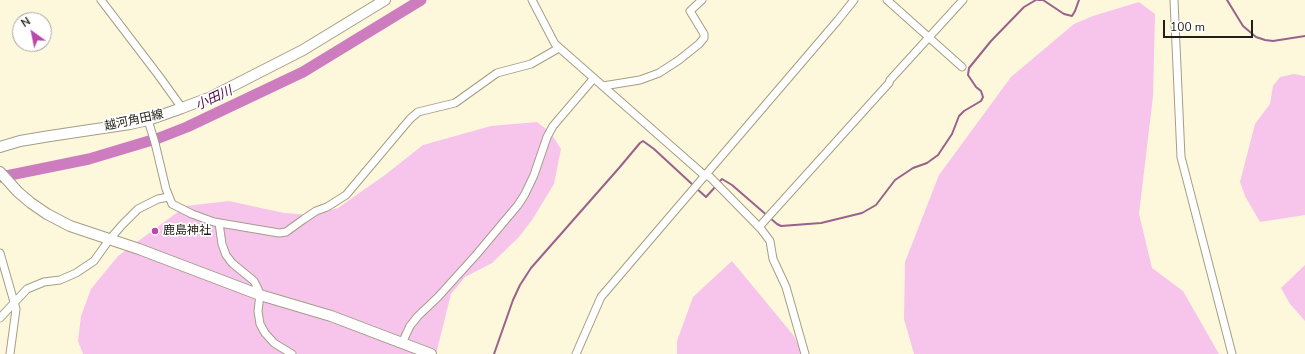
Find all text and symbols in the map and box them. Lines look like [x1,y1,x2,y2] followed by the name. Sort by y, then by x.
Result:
[12,12,52,52] north arrow
[1165,12,1255,38] scale bar
[18,14,33,31] text: N
[1170,19,1205,35] text: 100 m
[193,84,235,114] water label: 小田川
[103,108,165,134] street label: 越河角田線
[163,224,211,238] place label: 鹿島神社
[150,226,160,236] marker: 鹿島神社

